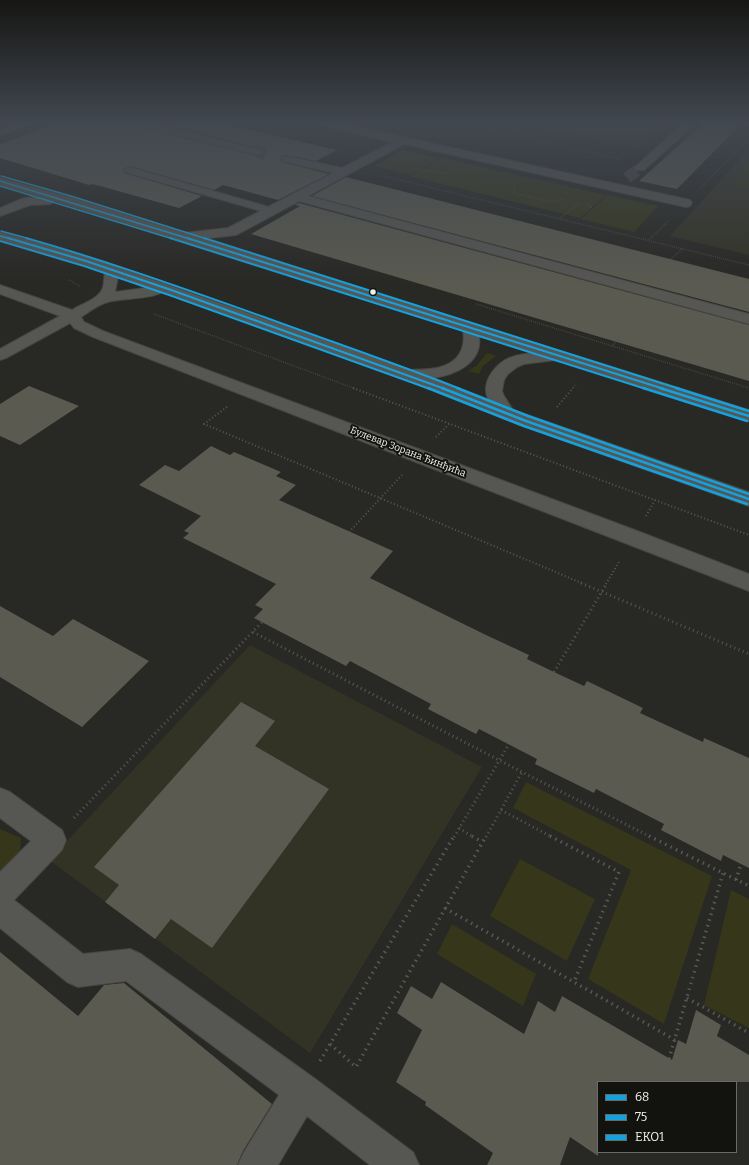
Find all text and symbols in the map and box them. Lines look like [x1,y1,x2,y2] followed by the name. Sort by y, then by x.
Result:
[368,287,378,297] unlabelled marker
[348,424,468,480] street label: Булевар Зорана Ђинђића
[597,1081,737,1153] legend
[635,1090,649,1104] text: 68
[635,1110,647,1124] text: 75
[635,1130,664,1144] text: EKO1

